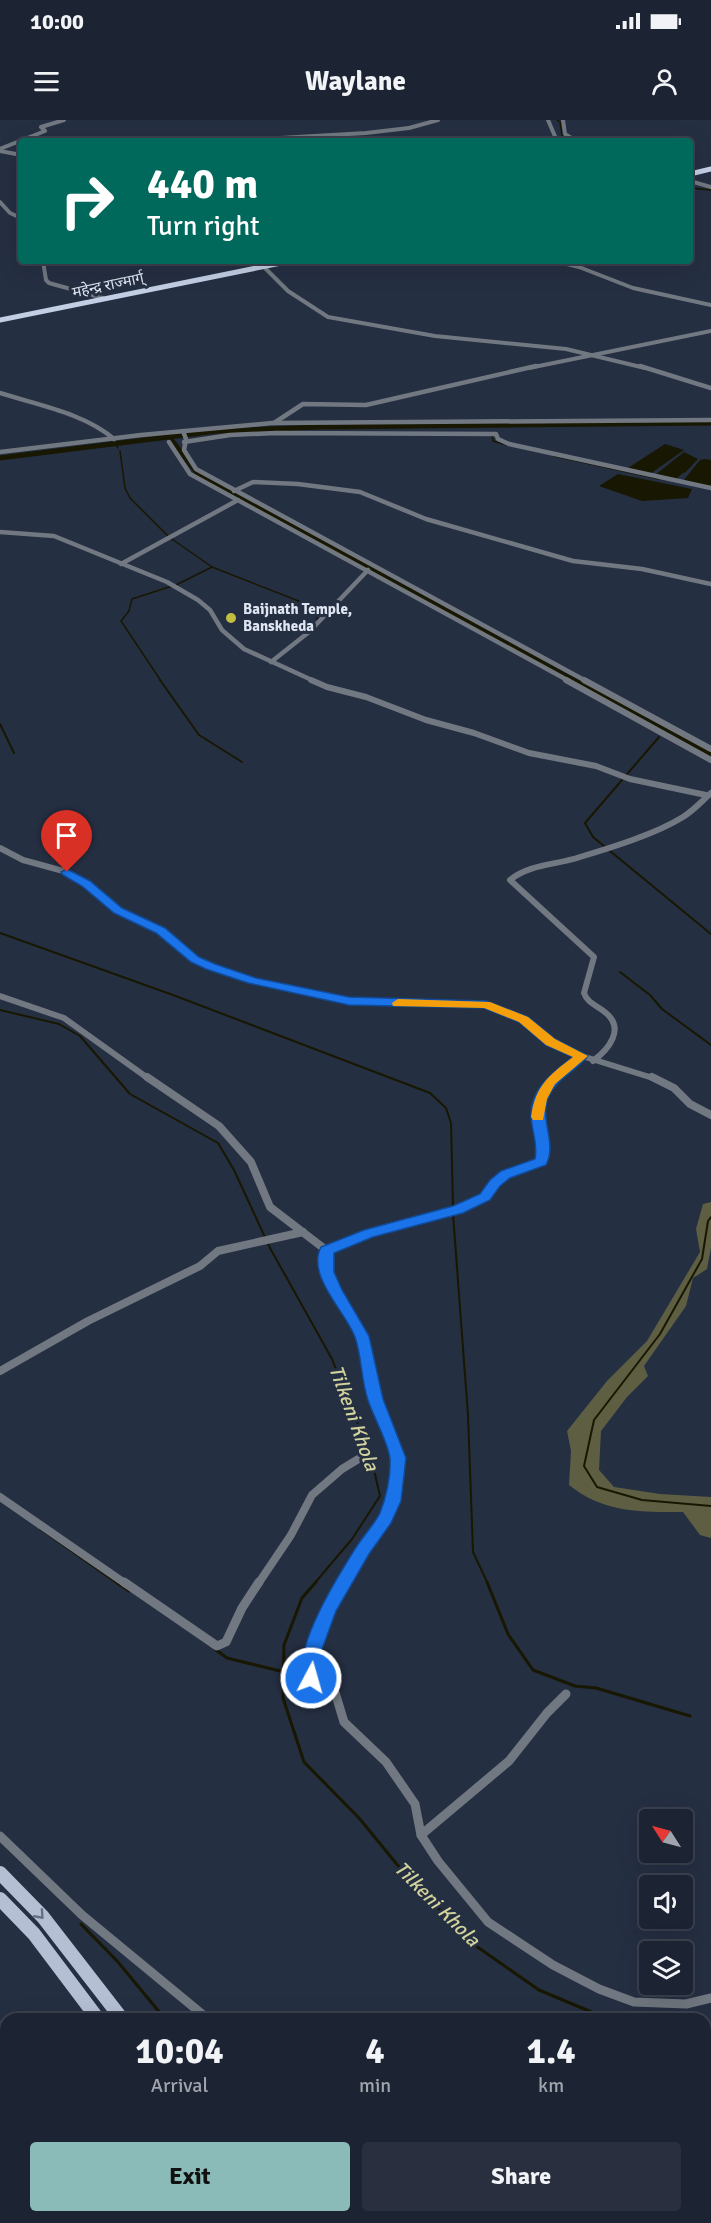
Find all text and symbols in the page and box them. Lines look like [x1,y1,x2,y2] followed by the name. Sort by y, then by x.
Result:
[30,8,84,35] text: 10:00
[30,65,63,98] icon: menu
[305,65,406,98] text: Waylane
[648,65,681,98] icon: person
[147,159,258,210] text: 440 m
[48,162,126,240] icon: right
[147,210,260,243] text: Turn right
[71,268,148,302] street label: महेन्द्र राज्मार्ग्
[243,600,352,635] place label: Baijnath Temple, Banskheda
[224,611,238,625] marker: Baijnath Temple, Banskheda
[41,810,92,872] pin
[50,819,83,852] icon: arrive
[323,1362,385,1475] water label: Tilkeni Khola
[279,1646,343,1710] position arrow
[639,1809,693,1863] north arrow
[639,1809,693,1995] map controls
[389,1856,486,1953] water label: Tilkeni Khola
[639,1875,693,1929] button: sound
[33,1908,44,1919] one-way arrow
[639,1941,693,1995] button: layers
[135,2029,224,2074] text: 10:04
[365,2029,385,2074] text: 4
[527,2029,576,2074] text: 1.4
[151,2073,208,2098] text: Arrival
[359,2073,391,2098] text: min
[538,2073,564,2098] text: km
[30,2142,350,2211] button: Exit
[362,2142,681,2211] button: Share

